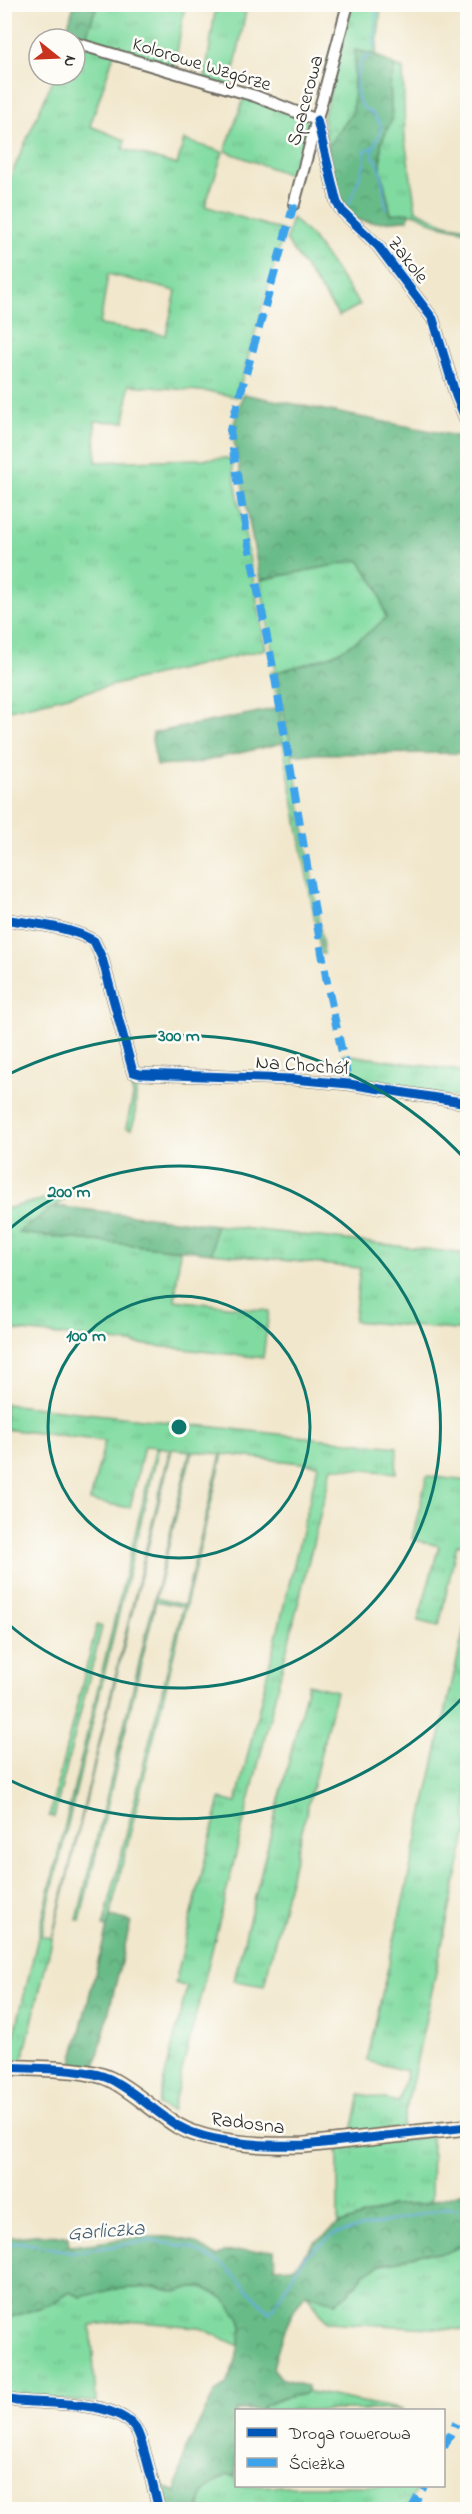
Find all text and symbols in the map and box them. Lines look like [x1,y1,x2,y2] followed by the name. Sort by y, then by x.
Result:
[27,27,87,87] north arrow
[128,31,274,101] street label: Kolorowe Wzgórze
[56,52,82,70] text: N
[280,52,332,149] street label: Spacerowa
[379,231,435,290] street label: Zakole
[157,1024,200,1050] text: 300 m
[254,1049,350,1084] street label: Na Chochół
[47,1180,91,1206] text: 200 m
[66,1324,106,1350] text: 100 m
[169,1417,189,1437] centre of rings
[209,2106,286,2143] street label: Radosna
[67,2214,146,2250] water label: Garliczka
[235,2409,445,2487] legend
[288,2422,411,2449] text: Droga rowerowa
[289,2452,345,2478] text: Ścieżka

